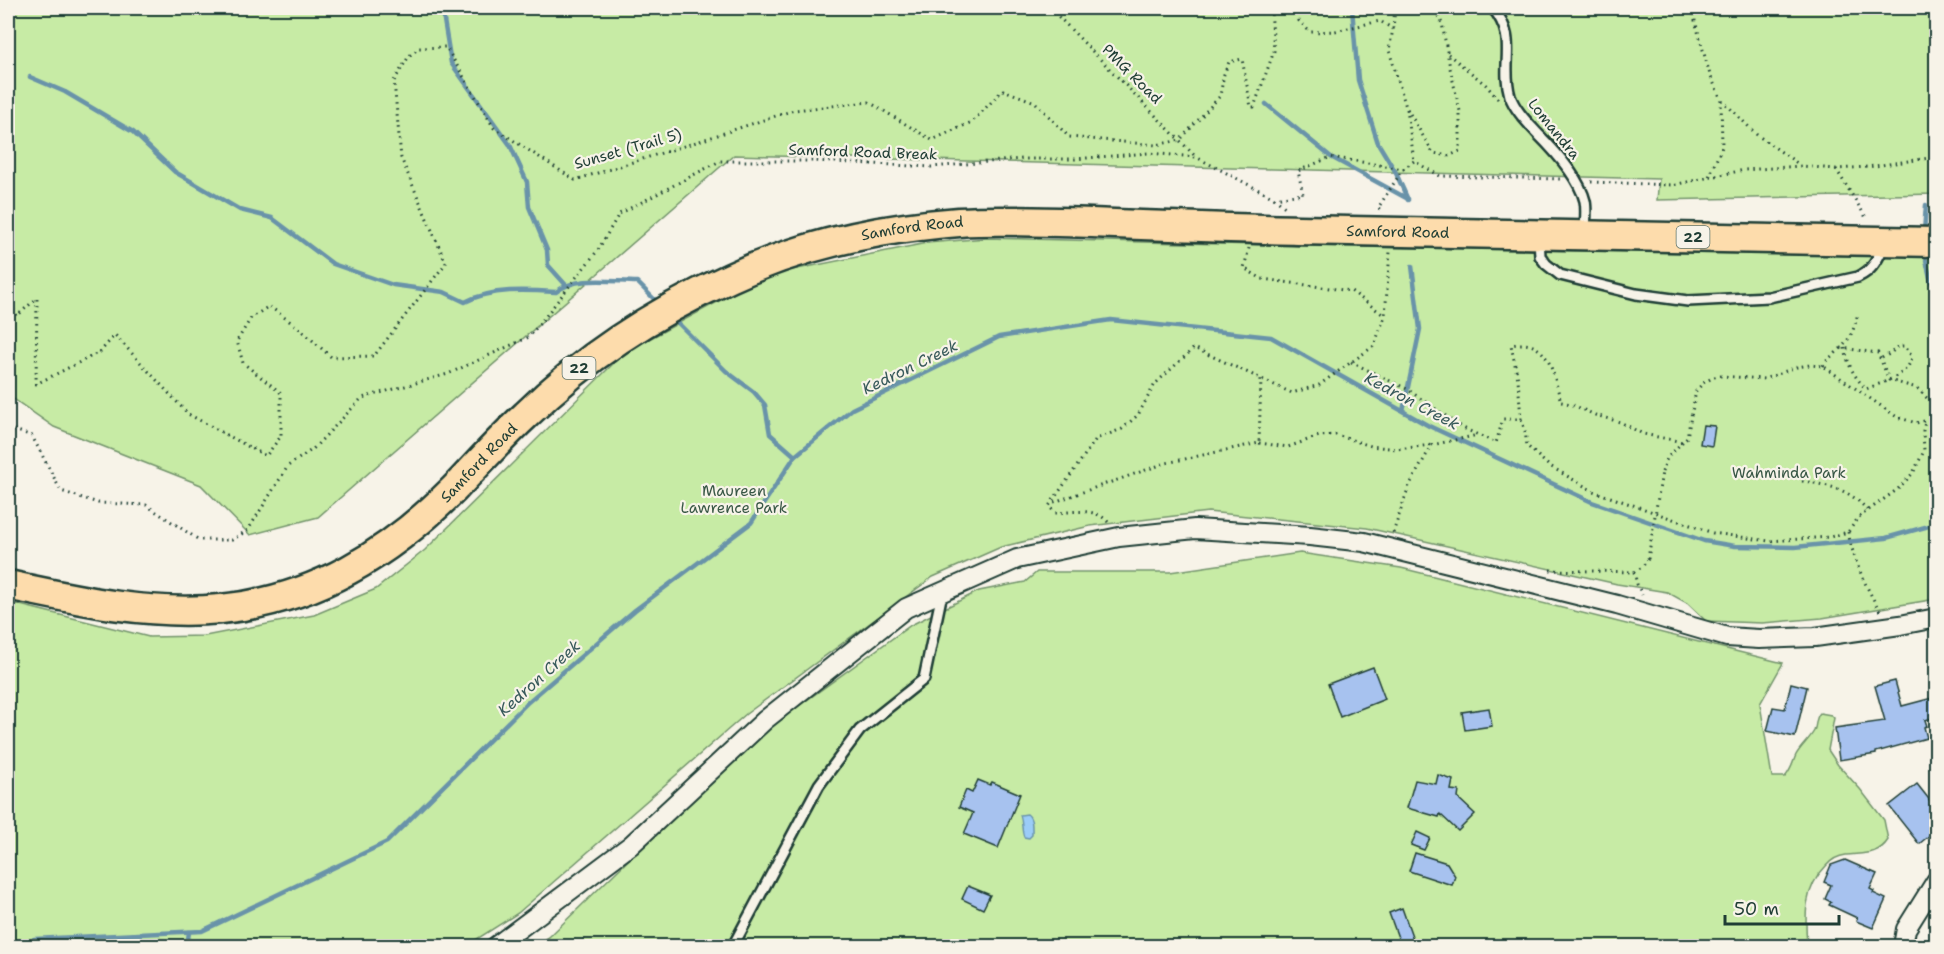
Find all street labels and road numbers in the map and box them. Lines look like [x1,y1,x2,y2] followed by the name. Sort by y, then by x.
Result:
[1098,40,1167,109] street label: PMG Road
[1523,94,1585,164] street label: Lomandra
[572,124,684,174] street label: Sunset (Trail 5)
[788,139,938,165] street label: Samford Road Break
[859,212,965,245] street label: Samford Road
[1346,221,1450,243] street label: Samford Road
[1676,226,1710,248] road number: 22
[562,357,596,379] road number: 22
[436,418,522,507] street label: Samford Road

